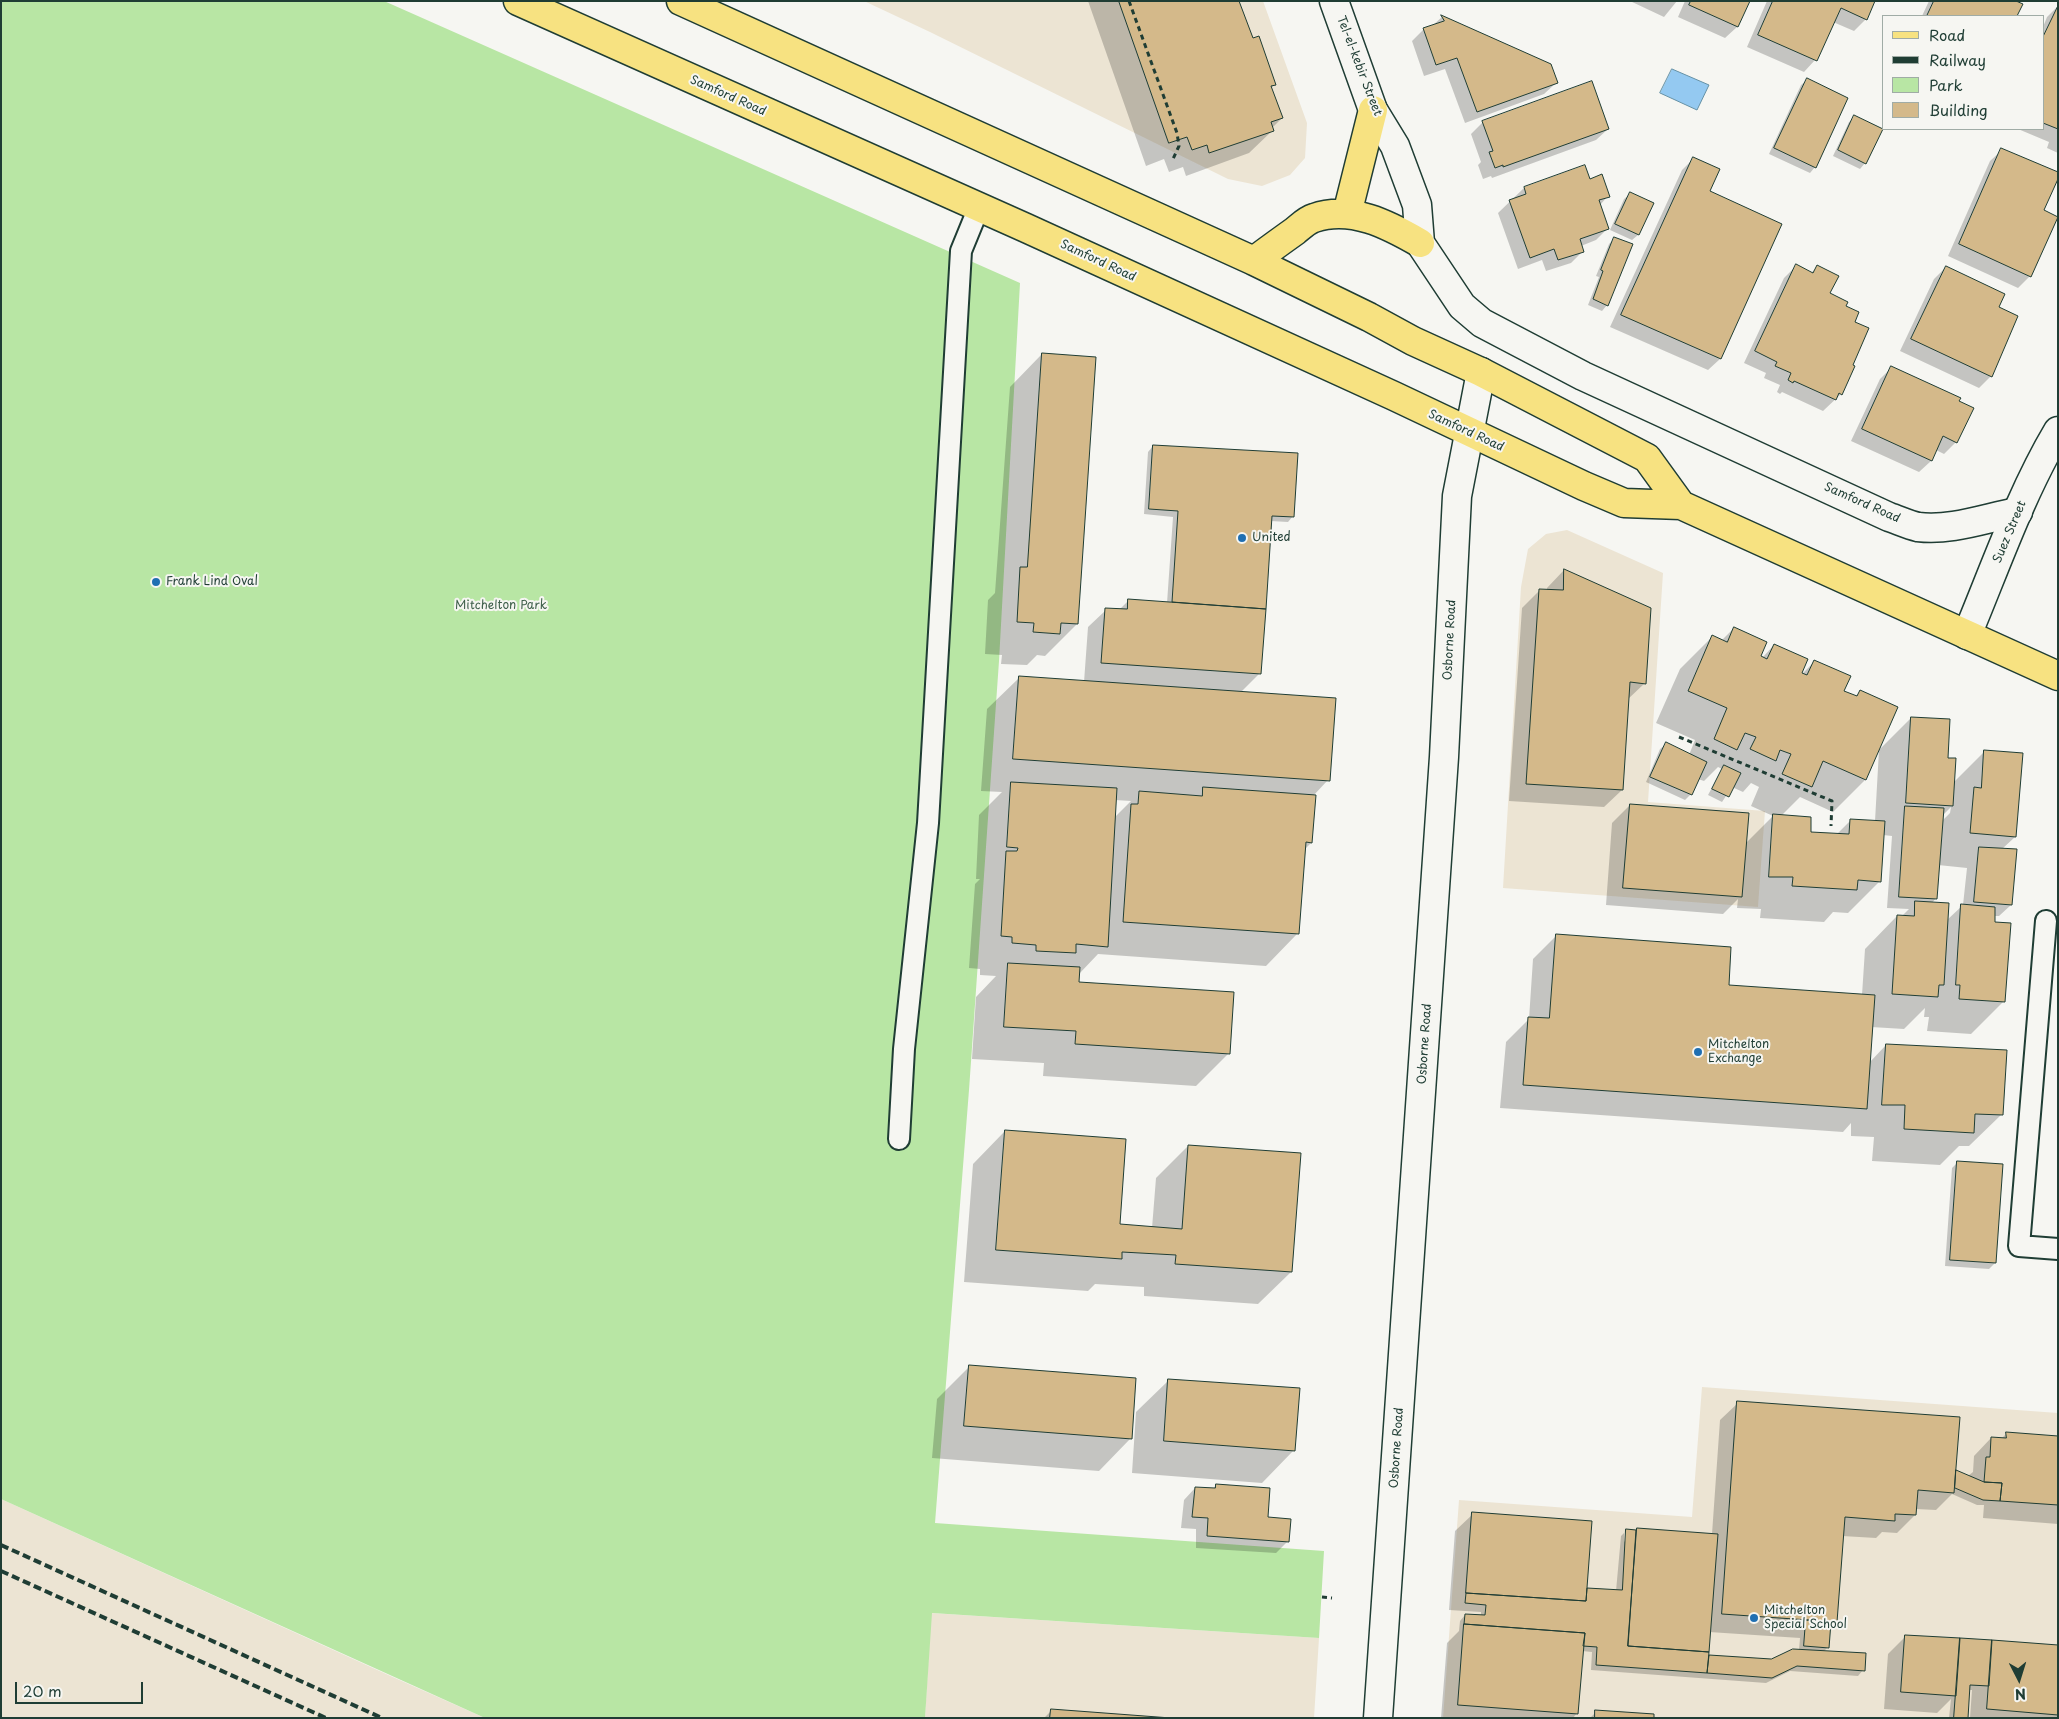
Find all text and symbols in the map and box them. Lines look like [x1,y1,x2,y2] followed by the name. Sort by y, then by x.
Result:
[1333,14,1385,118] street label: Tel-el-kebir Street
[1882,15,2044,130] legend
[1929,23,1965,46] text: Road
[1929,48,1986,71] text: Railway
[688,73,768,119] street label: Samford Road
[1929,73,1963,96] text: Park
[1929,98,1988,121] text: Building
[1058,237,1138,285] street label: Samford Road
[1426,407,1506,455] street label: Samford Road
[1822,480,1902,526] street label: Samford Road
[1990,499,2030,565] street label: Suez Street
[1252,531,1291,545] place label: United
[1236,532,1248,544] marker: United
[166,575,258,589] place label: Frank Lind Oval
[150,576,162,588] marker: Frank Lind Oval
[455,599,547,613] park label: Mitchelton Park
[1441,599,1459,681] street label: Osborne Road
[1415,1003,1435,1085] street label: Osborne Road
[1708,1038,1769,1066] place label: Mitchelton Exchange
[1692,1046,1704,1058] marker: Mitchelton Exchange
[1387,1407,1407,1489] street label: Osborne Road
[1764,1604,1847,1632] place label: Mitchelton Special School
[1748,1612,1760,1624] marker: Mitchelton Special School
[1994,1654,2044,1704] north arrow
[18,1672,145,1704] scale bar
[23,1679,62,1702] text: 20 m
[2014,1683,2027,1705] text: N

